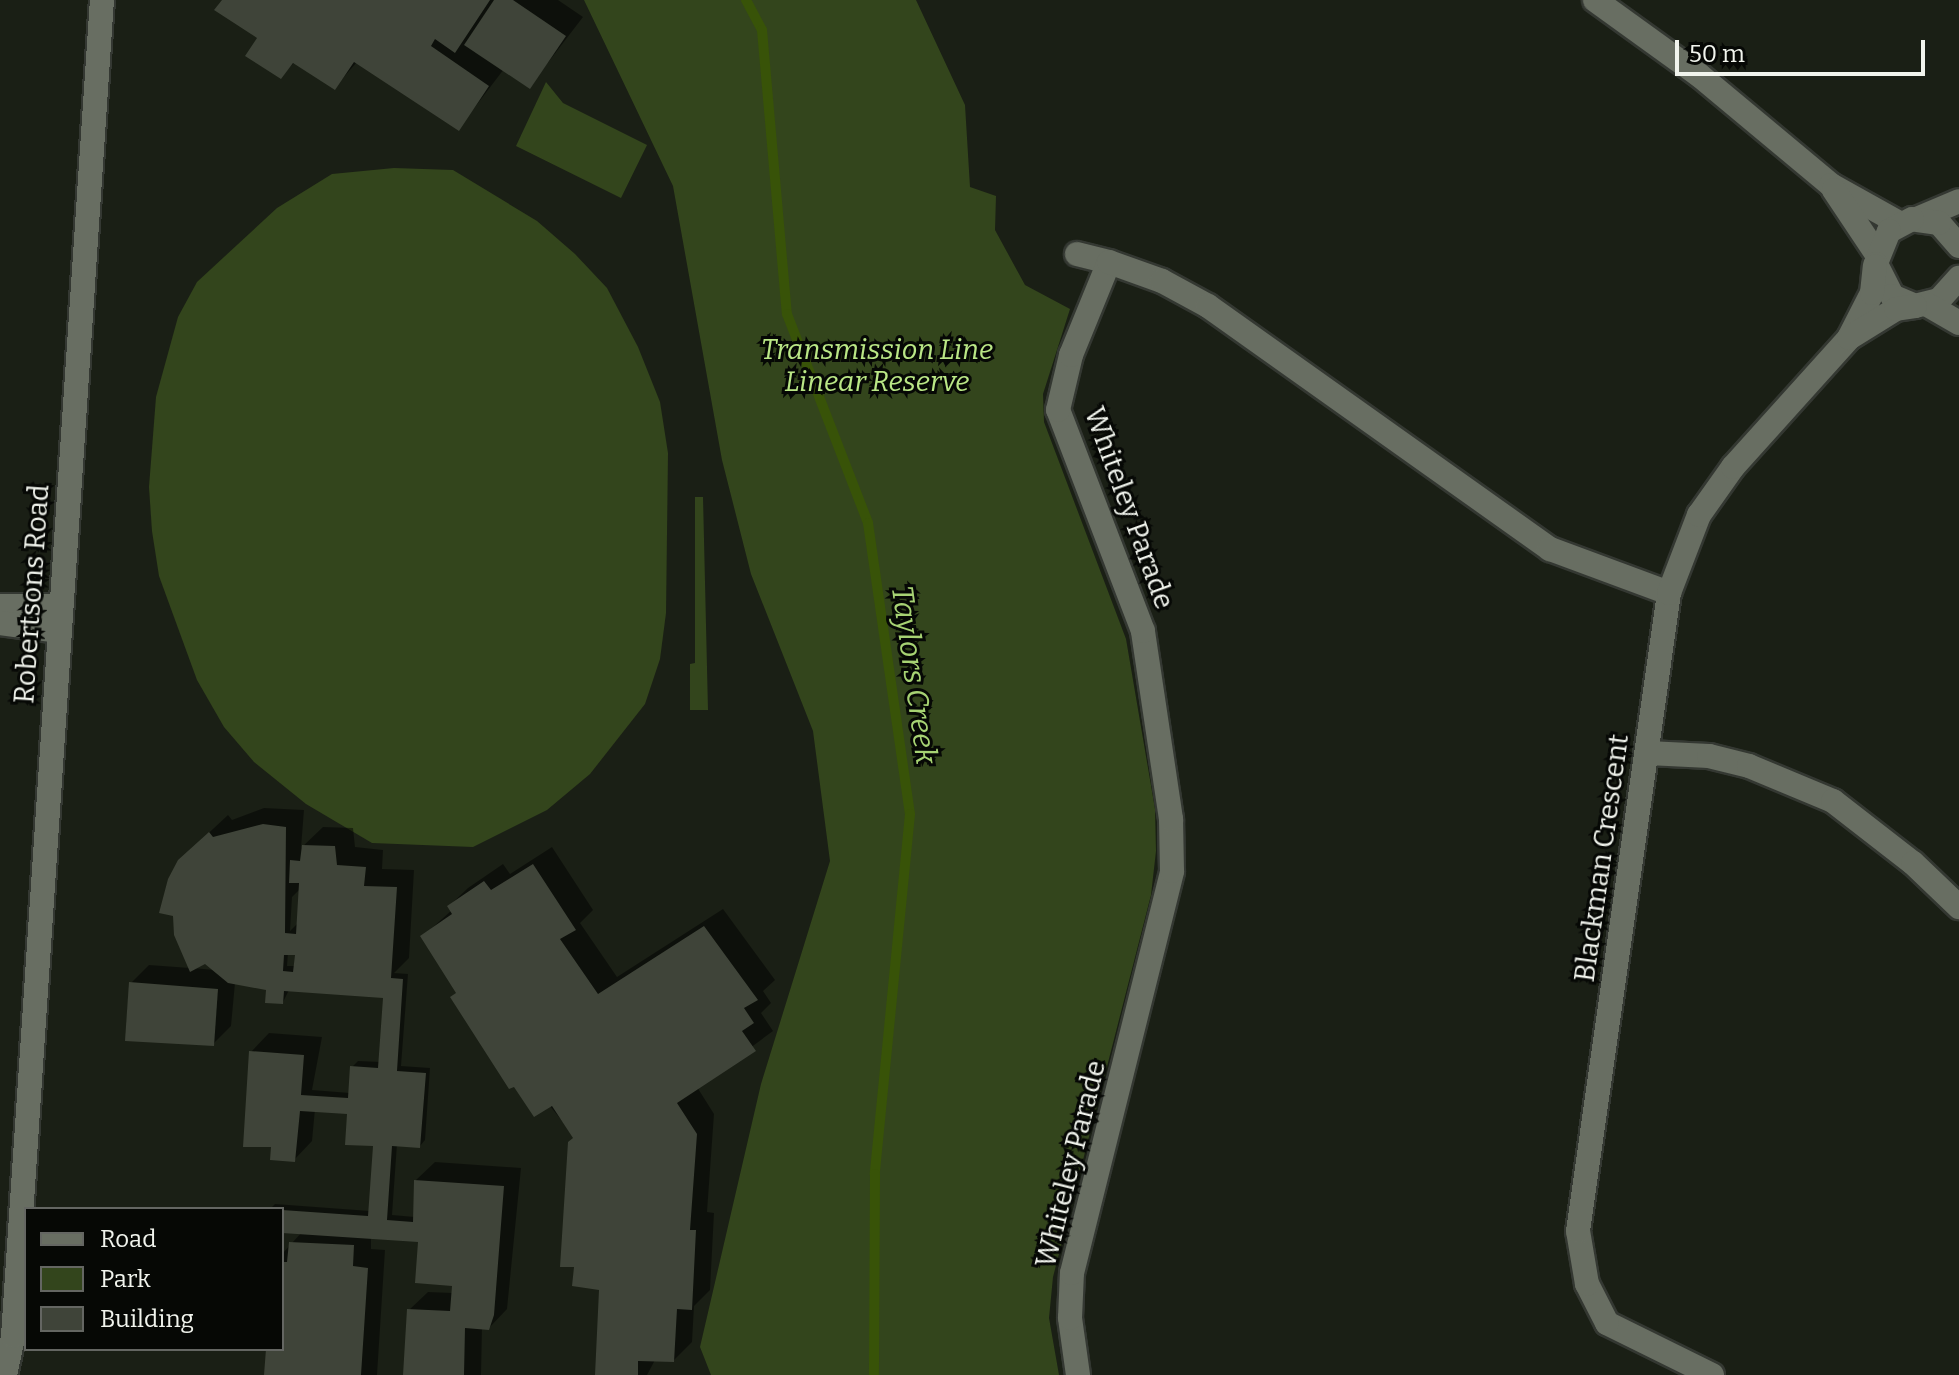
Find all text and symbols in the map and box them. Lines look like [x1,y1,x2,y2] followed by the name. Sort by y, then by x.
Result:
[1679,24,1929,74] scale bar
[1689,40,1745,68] text: 50 m
[761,333,993,399] park label: Transmission Line Linear Reserve
[1077,402,1181,614] street label: Whiteley Parade
[8,483,56,705] street label: Robertsons Road
[884,583,944,767] water label: Taylors Creek
[1568,732,1636,984] street label: Blackman Crescent
[1029,1057,1113,1271] street label: Whiteley Parade
[24,1207,284,1351] legend
[100,1225,156,1253] text: Road
[100,1265,151,1293] text: Park
[100,1305,194,1333] text: Building

